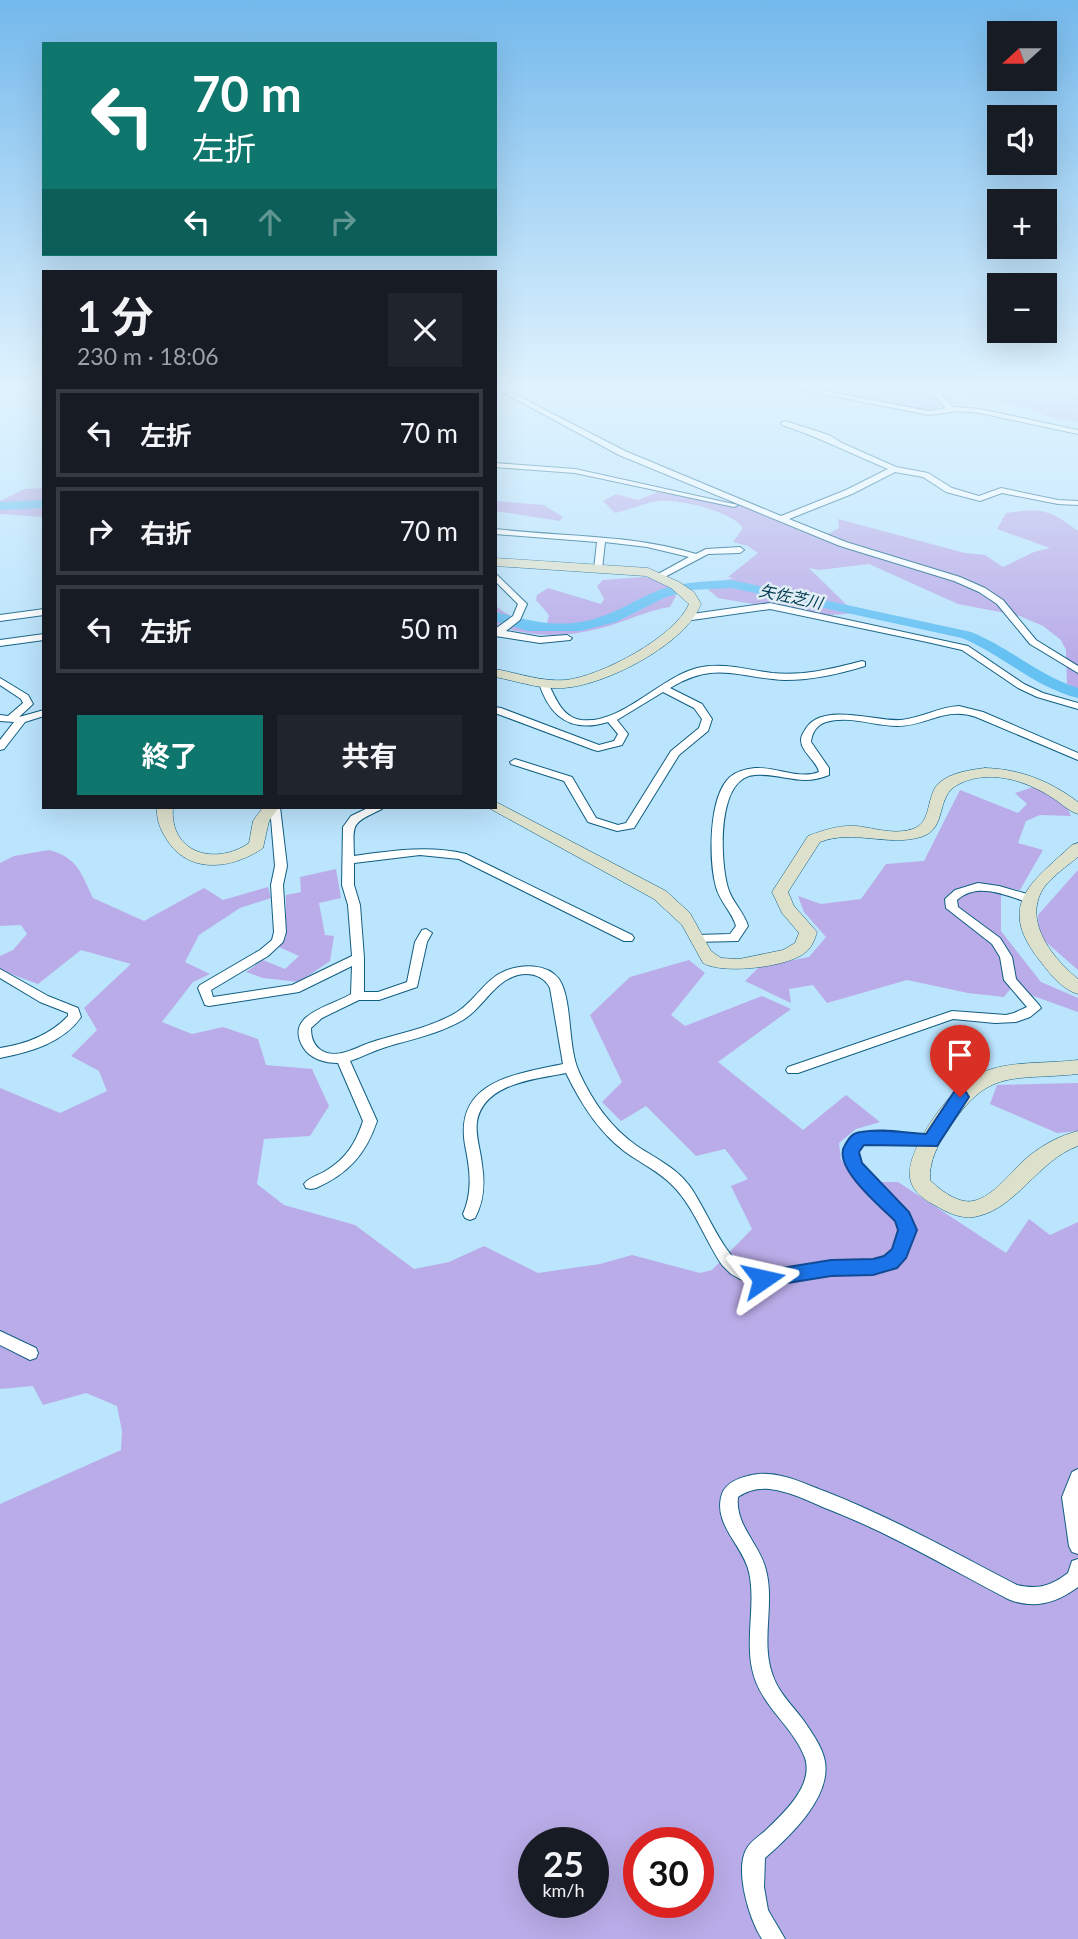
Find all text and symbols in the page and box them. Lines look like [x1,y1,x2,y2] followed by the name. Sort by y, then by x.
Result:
[987,21,1057,91] north arrow
[987,21,1057,343] map controls
[192,64,302,122] text: 70 m
[77,70,168,161] icon: left
[987,105,1057,175] button: sound
[192,128,256,167] text: 左折
[987,189,1057,259] button: +
[178,203,216,241] icon: left
[251,203,289,241] icon: ahead
[324,203,362,241] icon: right
[987,273,1057,343] button: −
[77,291,154,341] text: 1 分
[388,293,462,367] button: close
[77,342,219,370] text: 230 m · 18:06
[81,414,119,452] icon: left
[400,417,458,449] text: 70 m
[140,419,192,451] text: 左折
[81,512,119,550] icon: right
[400,515,458,547] text: 70 m
[140,517,192,549] text: 右折
[758,580,826,612] water label: 矢佐芝川
[81,610,119,648] icon: left
[400,613,458,645] text: 50 m
[140,615,192,647] text: 左折
[77,715,263,795] button: 終了
[277,715,462,795] button: 共有
[930,1025,990,1097] pin
[941,1036,979,1074] icon: arrive
[726,1242,800,1316] position arrow
[623,1827,714,1918] speed limit sign: 30
[543,1842,584,1884] text: 25
[542,1879,585,1901] text: km/h

